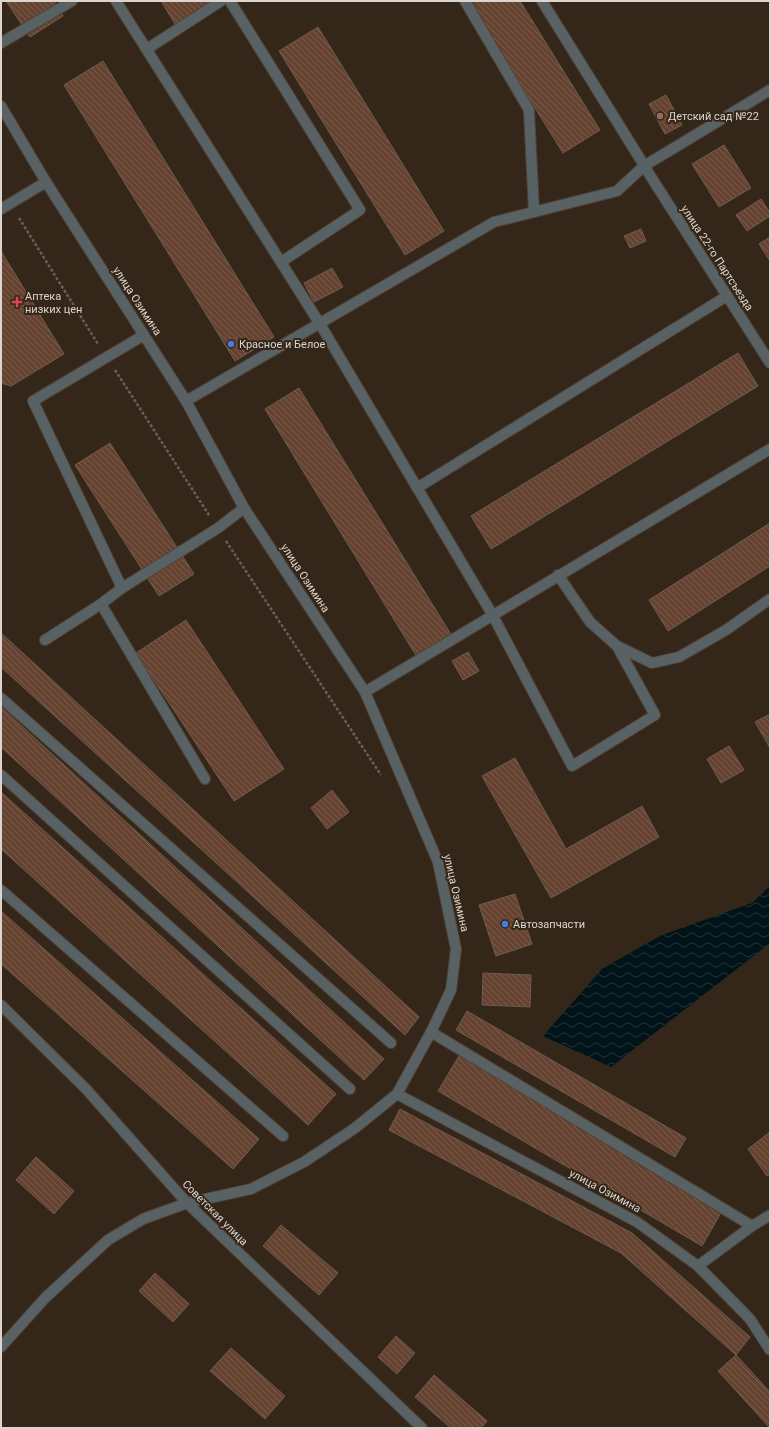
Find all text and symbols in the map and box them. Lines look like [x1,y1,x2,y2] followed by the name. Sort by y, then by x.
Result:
[668,110,759,123] place label: Детский сад №22
[655,111,665,121] marker: Детский сад №22
[678,203,756,313] street label: улица 22-го Партсъезда
[110,264,164,338] street label: улица Озимина
[25,290,82,316] place label: Аптека низких цен
[12,297,22,307] marker: Аптека низких цен
[239,338,326,351] place label: Красное и Белое
[226,339,236,349] marker: Красное и Белое
[278,541,332,615] street label: улица Озимина
[441,853,471,933] street label: улица Озимина
[513,918,585,931] place label: Автозапчасти
[500,919,510,929] marker: Автозапчасти
[567,1167,643,1215] street label: улица Озимина
[180,1178,250,1248] street label: Советская улица

